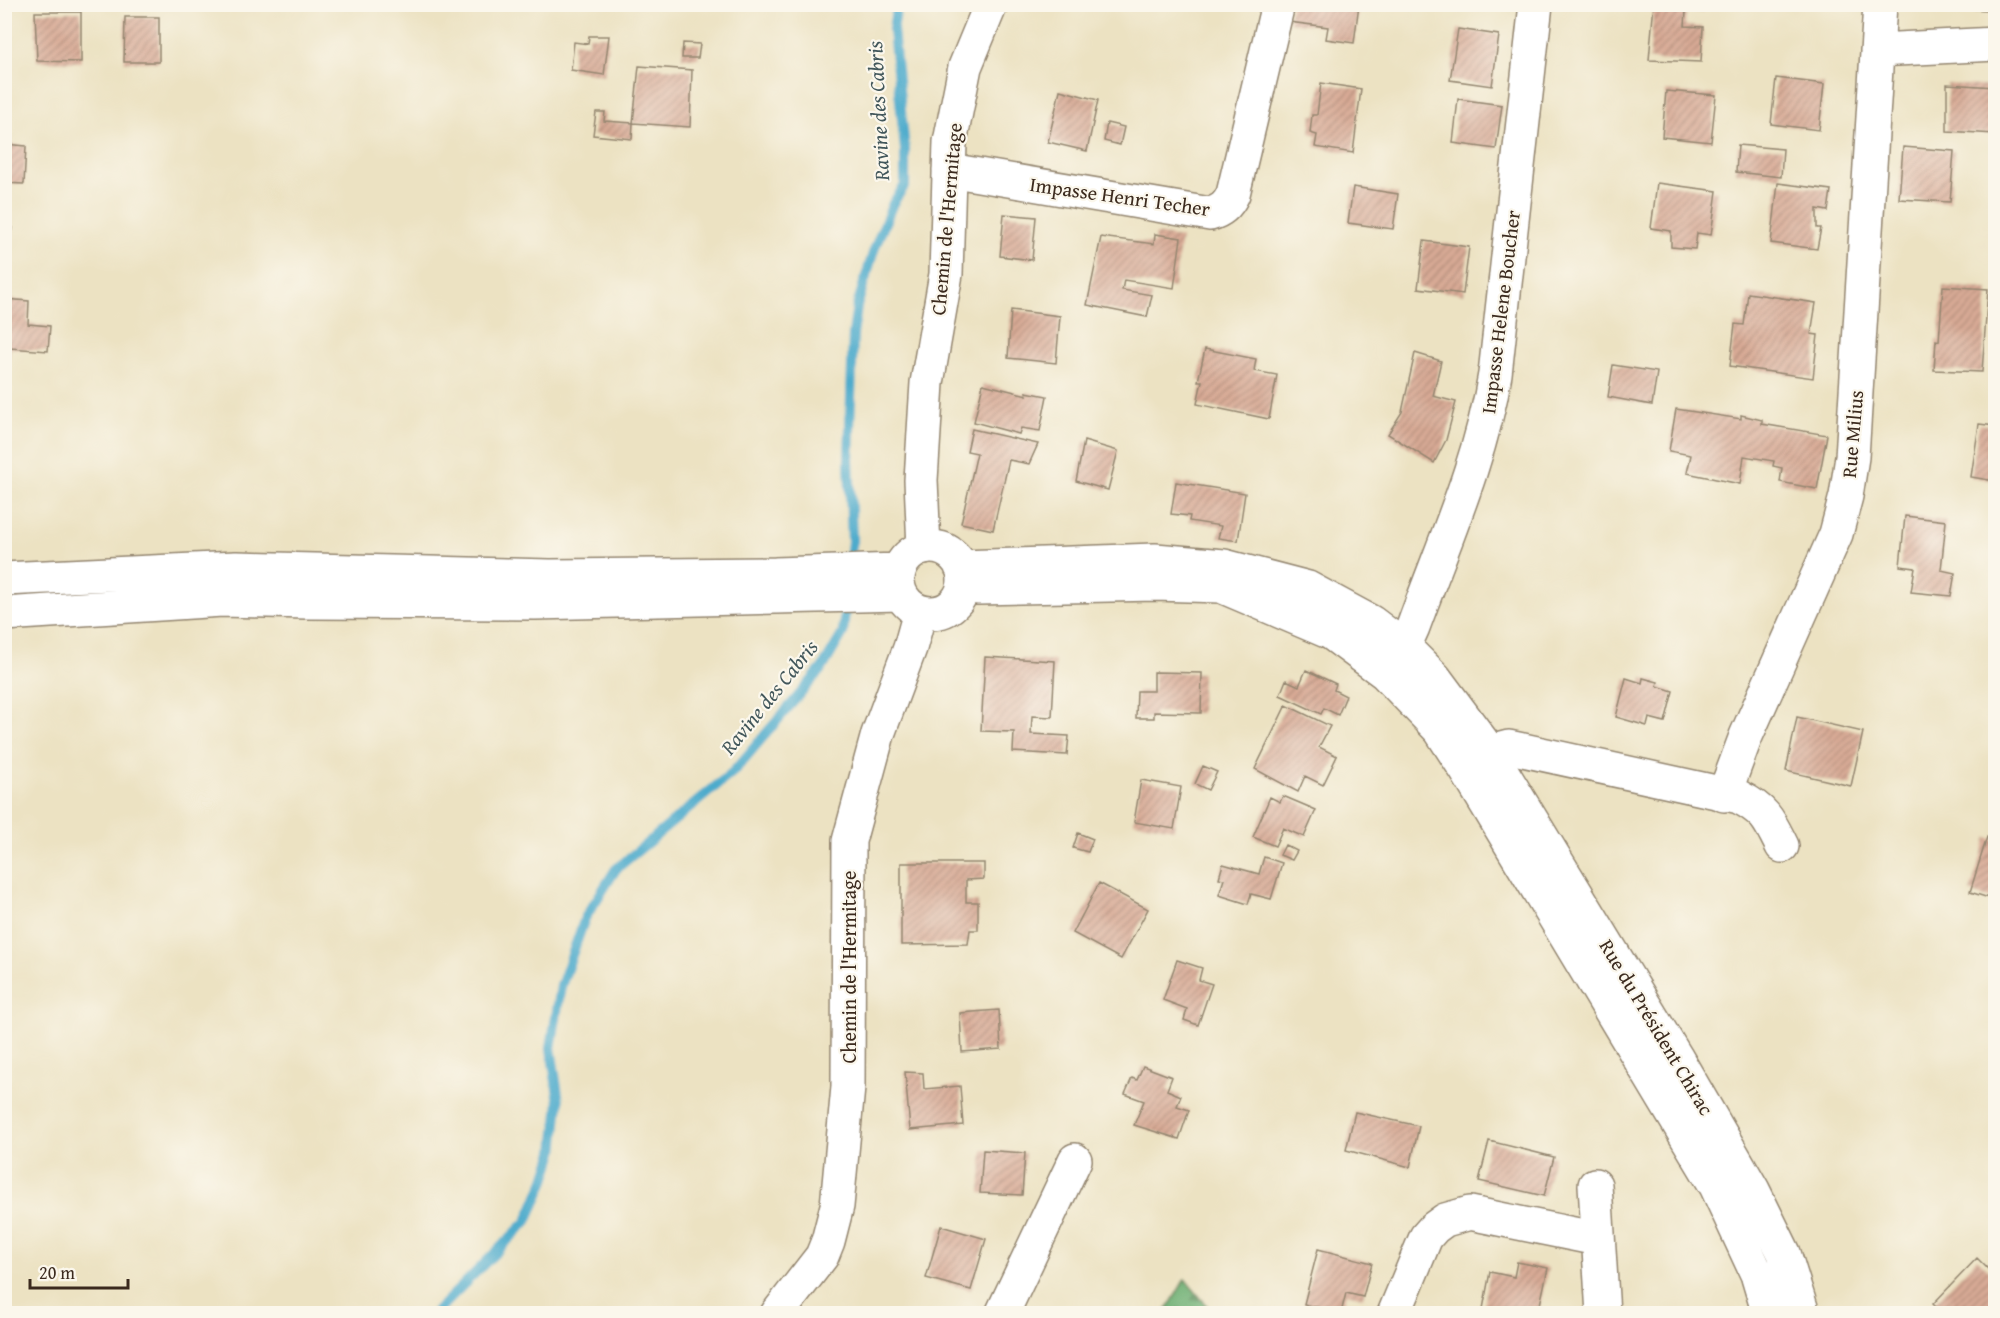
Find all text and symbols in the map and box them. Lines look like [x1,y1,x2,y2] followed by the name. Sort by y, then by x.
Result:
[859,40,897,183] water label: Ravine des Cabris
[923,122,969,316] street label: Chemin de l'Hermitage
[1028,169,1212,223] street label: Impasse Henri Techer
[1473,209,1527,415] street label: Impasse Helene Boucher
[1834,389,1870,479] street label: Rue Milius
[712,632,825,762] water label: Ravine des Cabris
[834,871,863,1064] street label: Chemin de l'Hermitage
[1593,933,1721,1121] street label: Rue du Président Chirac
[30,1252,128,1290] scale bar
[39,1259,75,1286] text: 20 m

